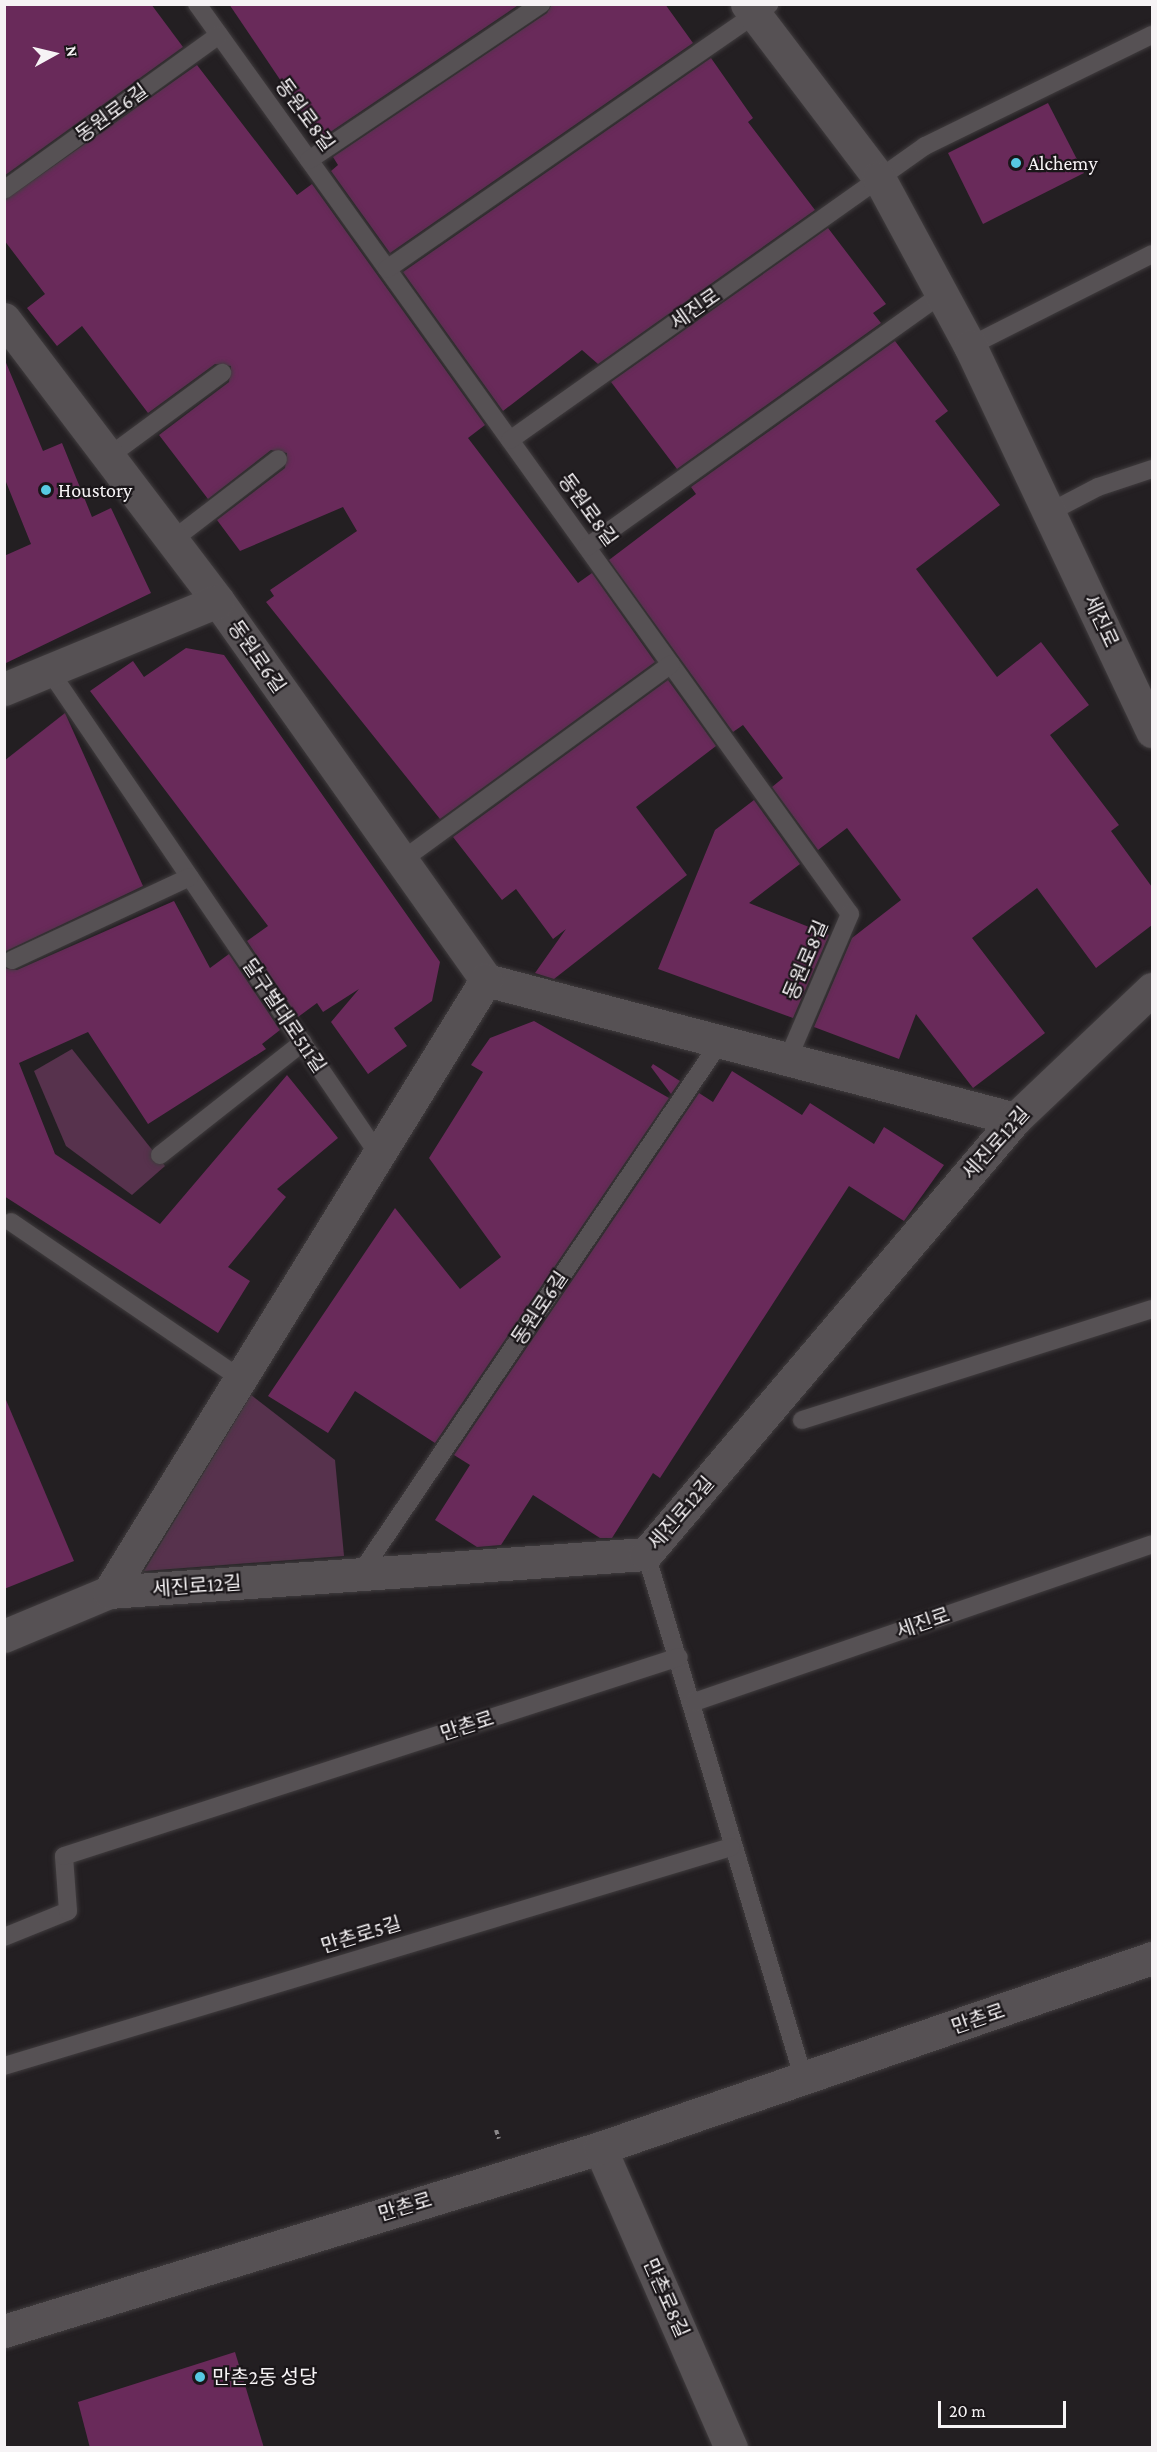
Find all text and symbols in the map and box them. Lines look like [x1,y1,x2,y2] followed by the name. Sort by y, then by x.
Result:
[24,24,84,84] north arrow
[63,45,81,58] text: N
[270,74,340,156] street label: 동원로8길
[71,79,153,147] street label: 동원로6길
[1028,151,1098,175] place label: Alchemy
[1009,156,1023,170] marker: Alchemy
[666,283,724,335] street label: 세진로
[553,469,623,551] street label: 동원로8길
[58,478,132,502] place label: Houstory
[39,483,53,497] marker: Houstory
[1078,591,1124,651] street label: 세진로
[223,616,291,698] street label: 동원로6길
[778,916,834,1004] street label: 동원로8길
[237,954,331,1078] street label: 달구벌대로511길
[957,1102,1035,1184] street label: 세진로12길
[507,1267,573,1349] street label: 동원로6길
[642,1471,720,1555] street label: 세진로12길
[151,1571,243,1601] street label: 세진로12길
[893,1603,953,1643] street label: 세진로
[437,1706,497,1746] street label: 만촌로
[318,1911,404,1959] street label: 만촌로5길
[948,1999,1008,2039] street label: 만촌로
[375,2187,435,2227] street label: 만촌로
[638,2255,694,2341] street label: 만촌로8길
[212,2365,317,2389] place label: 만촌2동 성당
[193,2370,207,2384] marker: 만촌2동 성당
[941,2389,1068,2427] scale bar
[949,2401,986,2421] text: 20 m

